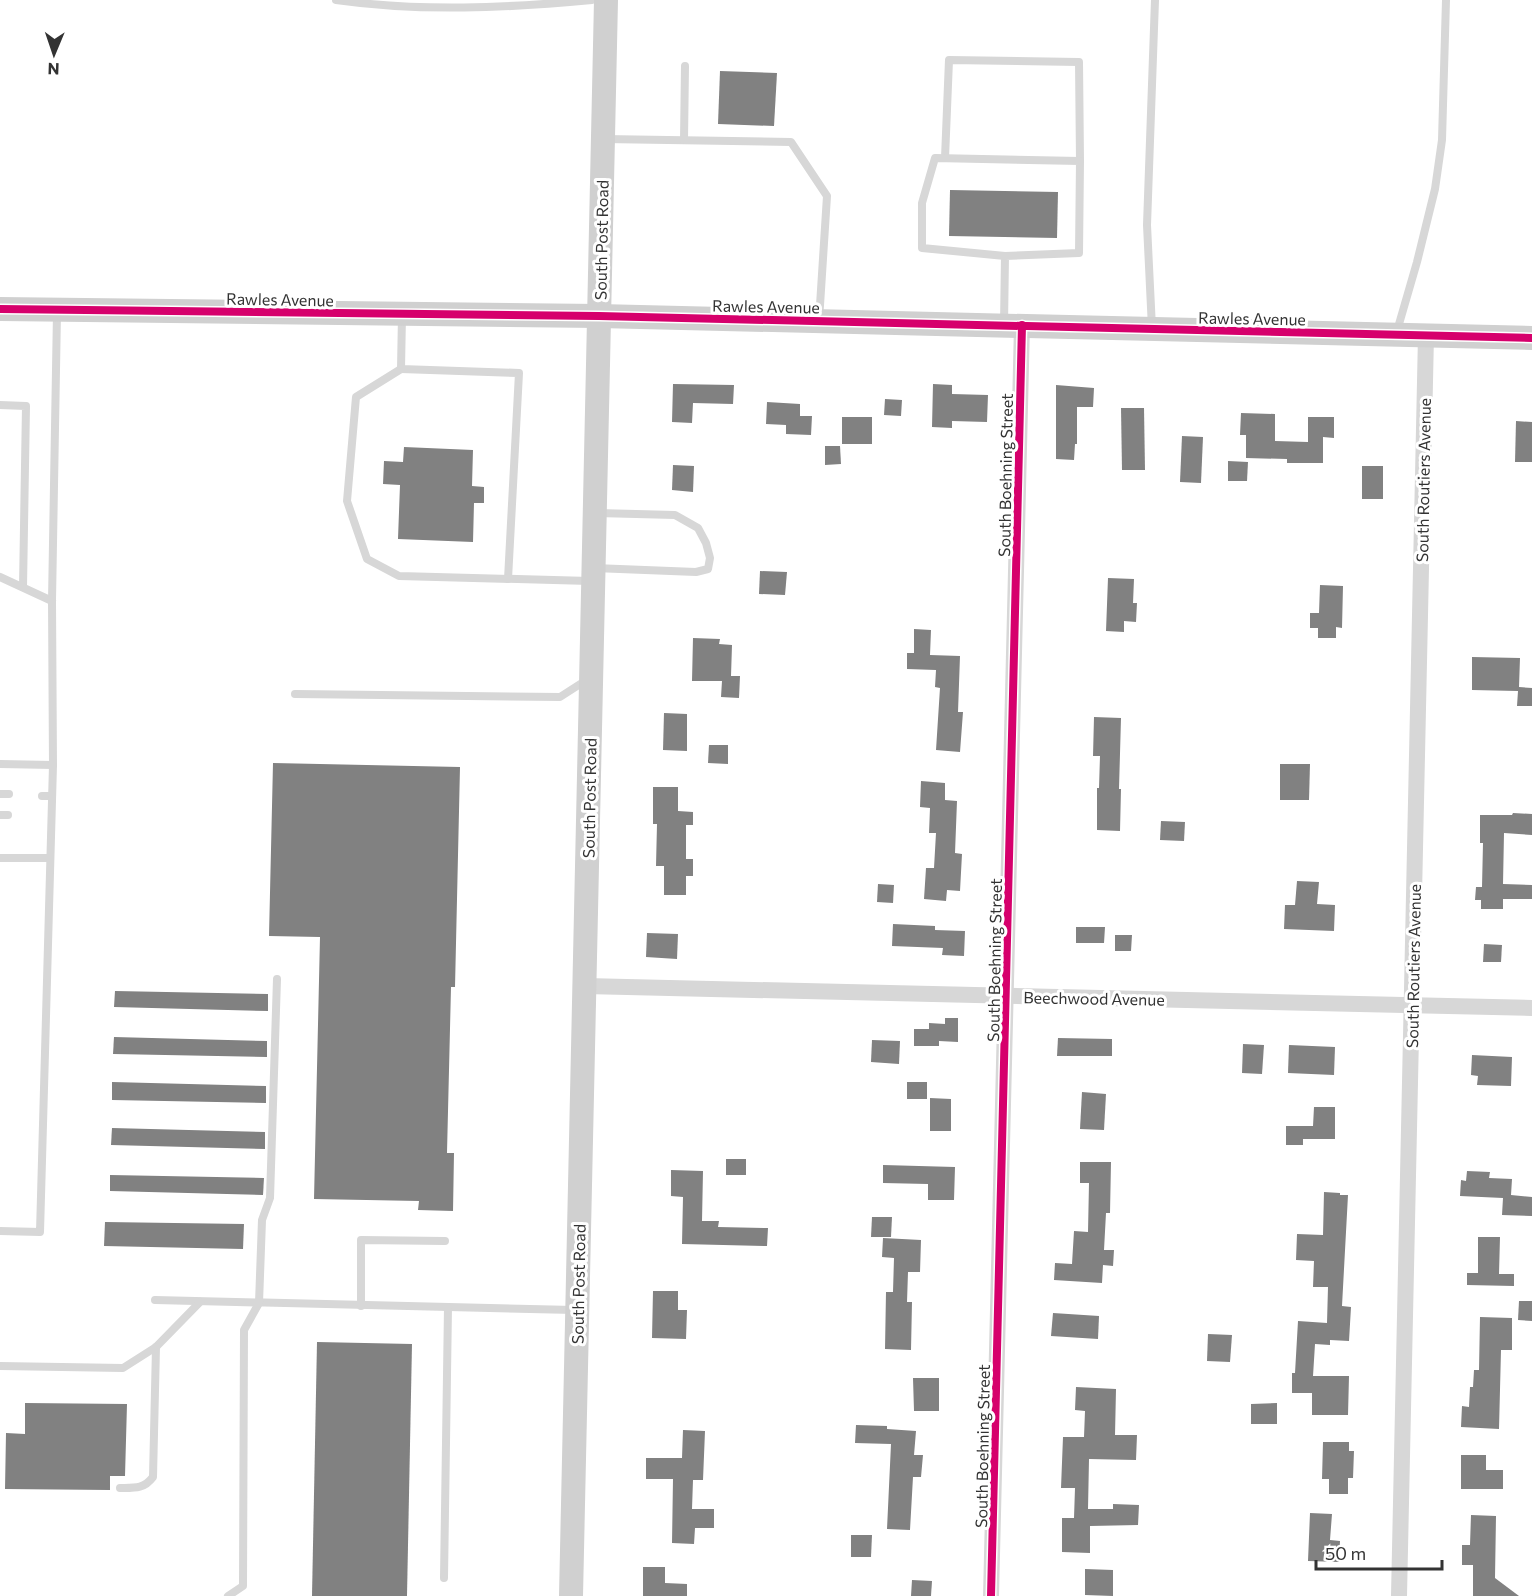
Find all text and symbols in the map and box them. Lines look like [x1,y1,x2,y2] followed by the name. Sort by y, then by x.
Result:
[24,24,84,84] north arrow
[47,60,60,79] text: N
[590,180,612,300] street label: South Post Road
[226,289,334,309] street label: Rawles Avenue
[712,296,820,316] street label: Rawles Avenue
[1198,308,1306,328] street label: Rawles Avenue
[994,393,1016,557] street label: South Boehning Street
[1412,398,1434,562] street label: South Routiers Avenue
[578,738,600,858] street label: South Post Road
[983,878,1005,1042] street label: South Boehning Street
[1402,884,1424,1048] street label: South Routiers Avenue
[1023,987,1165,1009] street label: Beechwood Avenue
[567,1224,589,1344] street label: South Post Road
[971,1364,993,1528] street label: South Boehning Street
[1316,1533,1442,1571] scale bar
[1325,1542,1366,1564] text: 50 m

